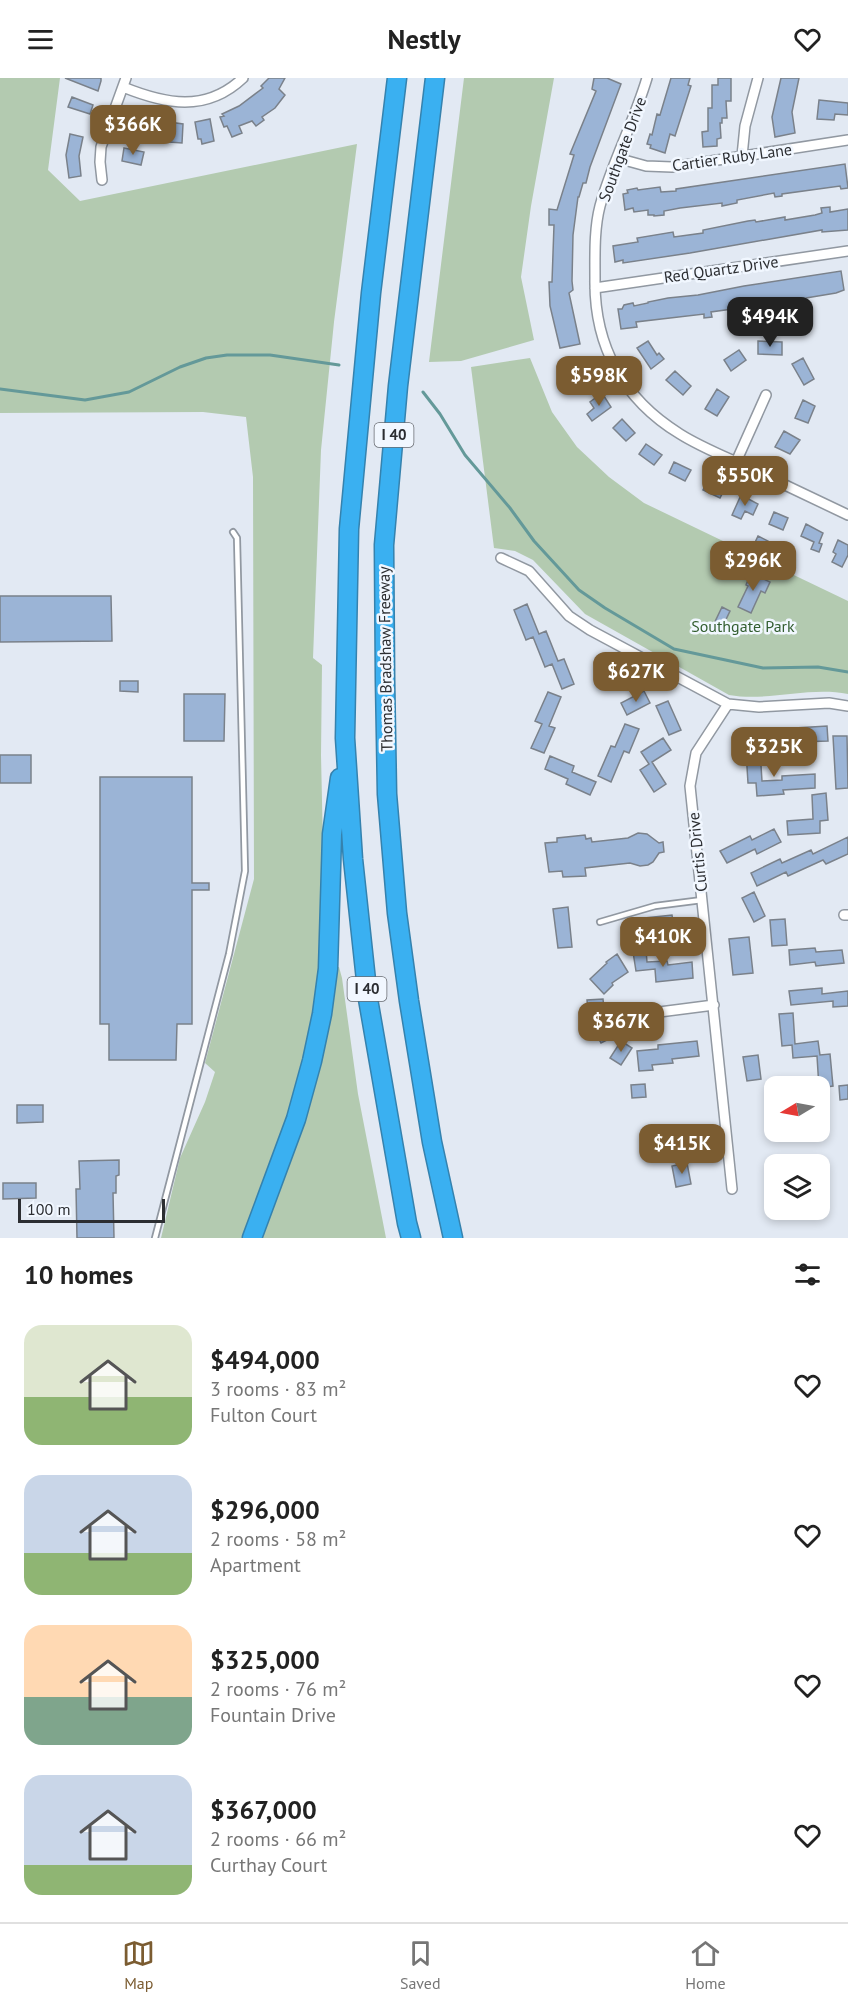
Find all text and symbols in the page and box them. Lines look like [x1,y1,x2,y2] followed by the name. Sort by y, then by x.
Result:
[387,22,461,56] text: Nestly
[24,23,57,56] icon: menu
[791,23,824,56] icon: heart
[594,94,650,204] street label: Southgate Drive
[91,105,175,156] pin: $366K
[104,111,162,137] text: $366K
[671,139,793,175] street label: Cartier Ruby Lane
[662,251,780,287] street label: Red Quartz Drive
[728,297,812,348] pin: $494K
[741,303,799,329] text: $494K
[557,356,641,407] pin: $598K
[570,362,628,388] text: $598K
[374,423,414,447] road number: I 40
[703,456,787,507] pin: $550K
[716,462,774,488] text: $550K
[711,541,795,592] pin: $296K
[724,547,782,573] text: $296K
[373,566,397,752] street label: Thomas Bradshaw Freeway
[691,616,795,636] park label: Southgate Park
[594,652,678,703] pin: $627K
[607,658,665,684] text: $627K
[732,727,816,778] pin: $325K
[745,733,803,759] text: $325K
[683,811,711,893] street label: Curtis Drive
[621,917,705,968] pin: $410K
[634,923,692,949] text: $410K
[348,977,386,1001] road number: I 40
[579,1002,663,1053] pin: $367K
[592,1008,650,1034] text: $367K
[764,1076,830,1142] north arrow
[764,1076,830,1220] map controls
[640,1124,724,1175] pin: $415K
[653,1130,711,1156] text: $415K
[764,1154,830,1220] button: layers
[18,1196,165,1224] scale bar
[27,1199,70,1219] text: 100 m
[24,1258,133,1291] text: 10 homes
[791,1258,824,1291] icon: filters
[210,1343,320,1376] text: $494,000
[72,1349,144,1421] icon: home
[791,1369,824,1402] icon: heart
[210,1376,346,1402] text: 3 rooms · 83 m²
[210,1402,317,1428] text: Fulton Court
[210,1493,320,1526] text: $296,000
[72,1499,144,1571] icon: home
[791,1519,824,1552] icon: heart
[210,1526,346,1552] text: 2 rooms · 58 m²
[210,1552,301,1578] text: Apartment
[210,1643,320,1676] text: $325,000
[72,1649,144,1721] icon: home
[791,1669,824,1702] icon: heart
[210,1676,346,1702] text: 2 rooms · 76 m²
[210,1702,336,1728] text: Fountain Drive
[210,1793,317,1826] text: $367,000
[72,1799,144,1871] icon: home
[791,1819,824,1852] icon: heart
[210,1826,346,1852] text: 2 rooms · 66 m²
[210,1852,327,1878] text: Curthay Court
[122,1937,155,1993] tab: Map
[400,1937,441,1993] tab: Saved
[685,1937,726,1993] tab: Home

